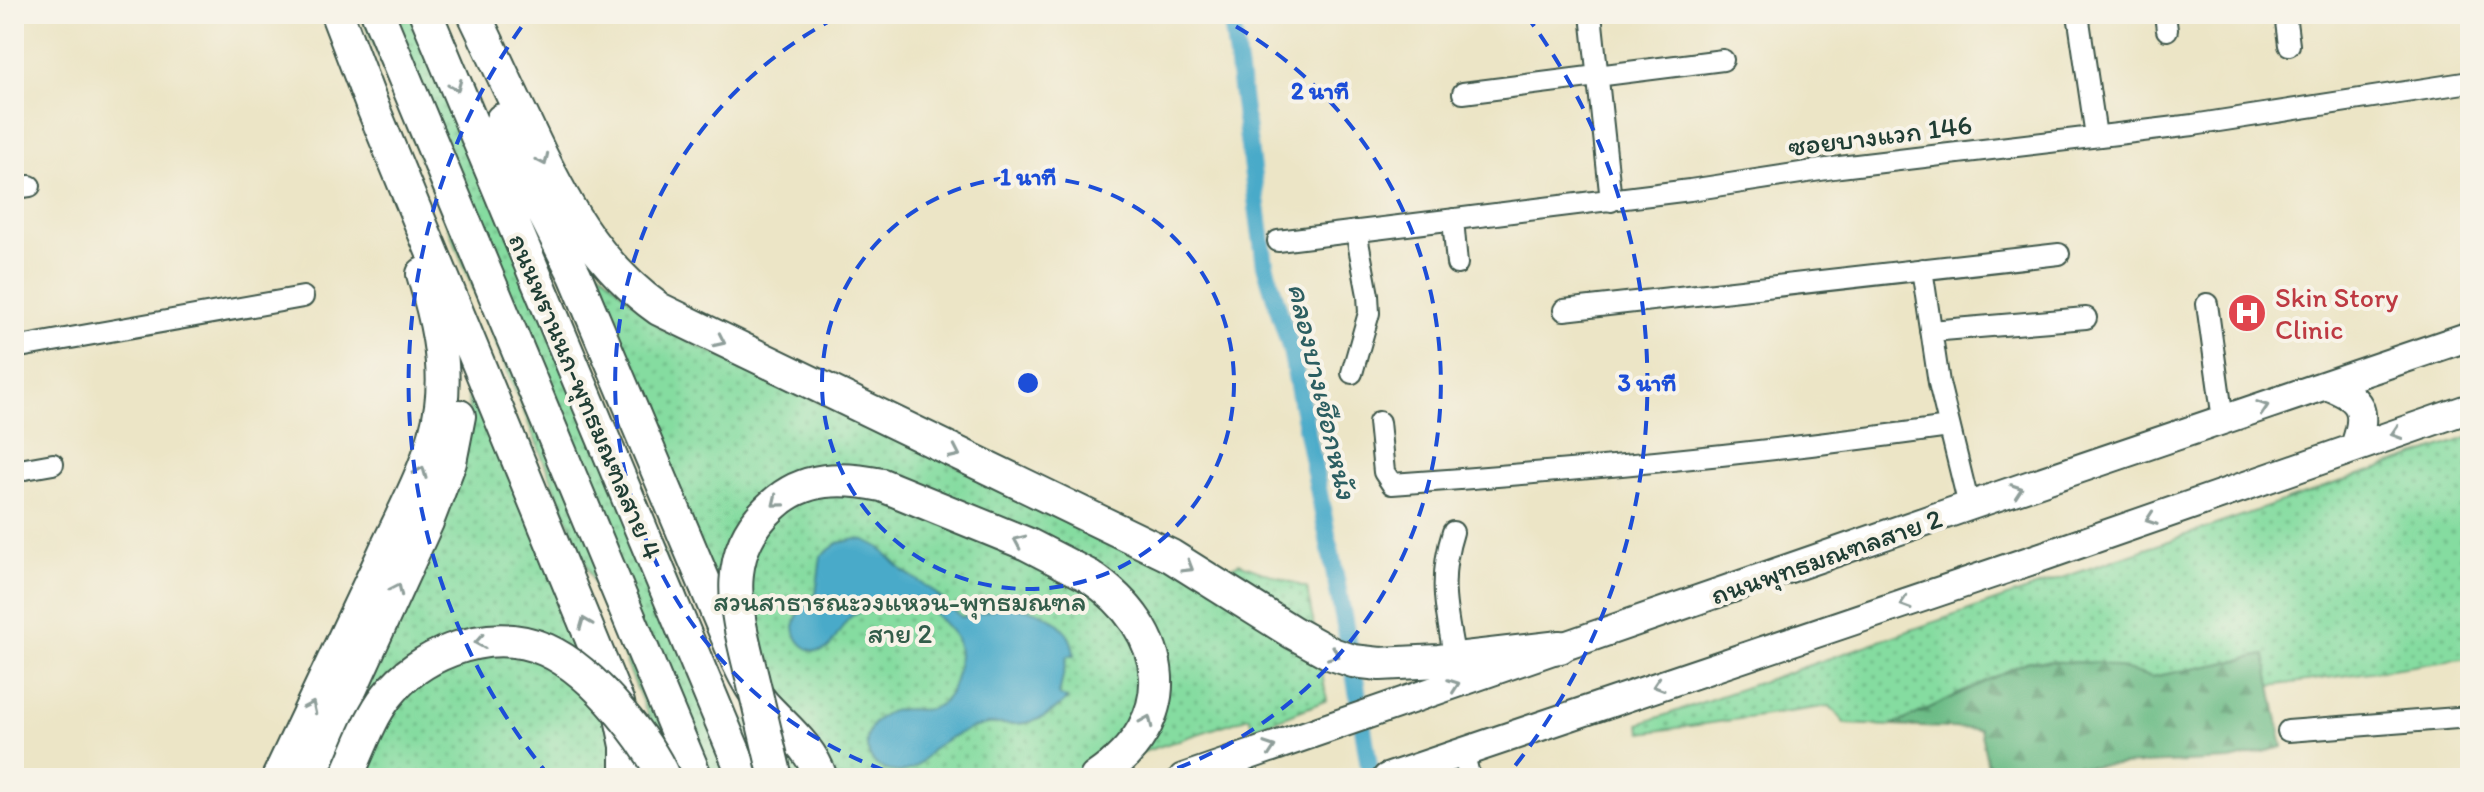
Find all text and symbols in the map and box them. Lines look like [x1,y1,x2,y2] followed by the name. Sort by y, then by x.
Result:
[1291,76,1349,105] text: 2 นาที
[446,78,463,92] one-way arrow
[1786,107,1974,163] street label: ซอยบางแวก 146
[533,152,549,167] one-way arrow
[1000,162,1056,191] text: 1 นาที
[500,228,670,565] street label: ถนนพรานนก-พุทธมณฑลสาย 4
[1280,279,1366,504] water label: คลองบางเชือกหนัง
[2275,280,2398,346] place label: Skin Story Clinic
[2226,292,2268,334] hospital icon: Skin Story Clinic
[712,331,726,347] one-way arrow
[1618,368,1676,397] text: 3 นาที
[1014,369,1042,397] centre of rings
[2255,400,2269,416] one-way arrow
[2390,423,2404,439] one-way arrow
[946,443,961,459] one-way arrow
[411,466,428,480] one-way arrow
[2009,484,2023,500] one-way arrow
[771,493,786,507] one-way arrow
[1706,500,1947,613] street label: ถนนพุทธมณฑลสาย 2
[2144,509,2158,525] one-way arrow
[1013,535,1027,551] one-way arrow
[1179,557,1194,573] one-way arrow
[387,582,403,597] one-way arrow
[713,584,1087,650] park label: สวนสาธารณะวงแหวน-พุทธมณฑล สาย 2
[1898,593,1912,609] one-way arrow
[579,617,595,631] one-way arrow
[473,633,487,650] one-way arrow
[1326,644,1340,661] one-way arrow
[1652,675,1666,691] one-way arrow
[1446,679,1460,695] one-way arrow
[302,701,318,716] one-way arrow
[1138,715,1154,729] one-way arrow
[1263,741,1277,757] one-way arrow

